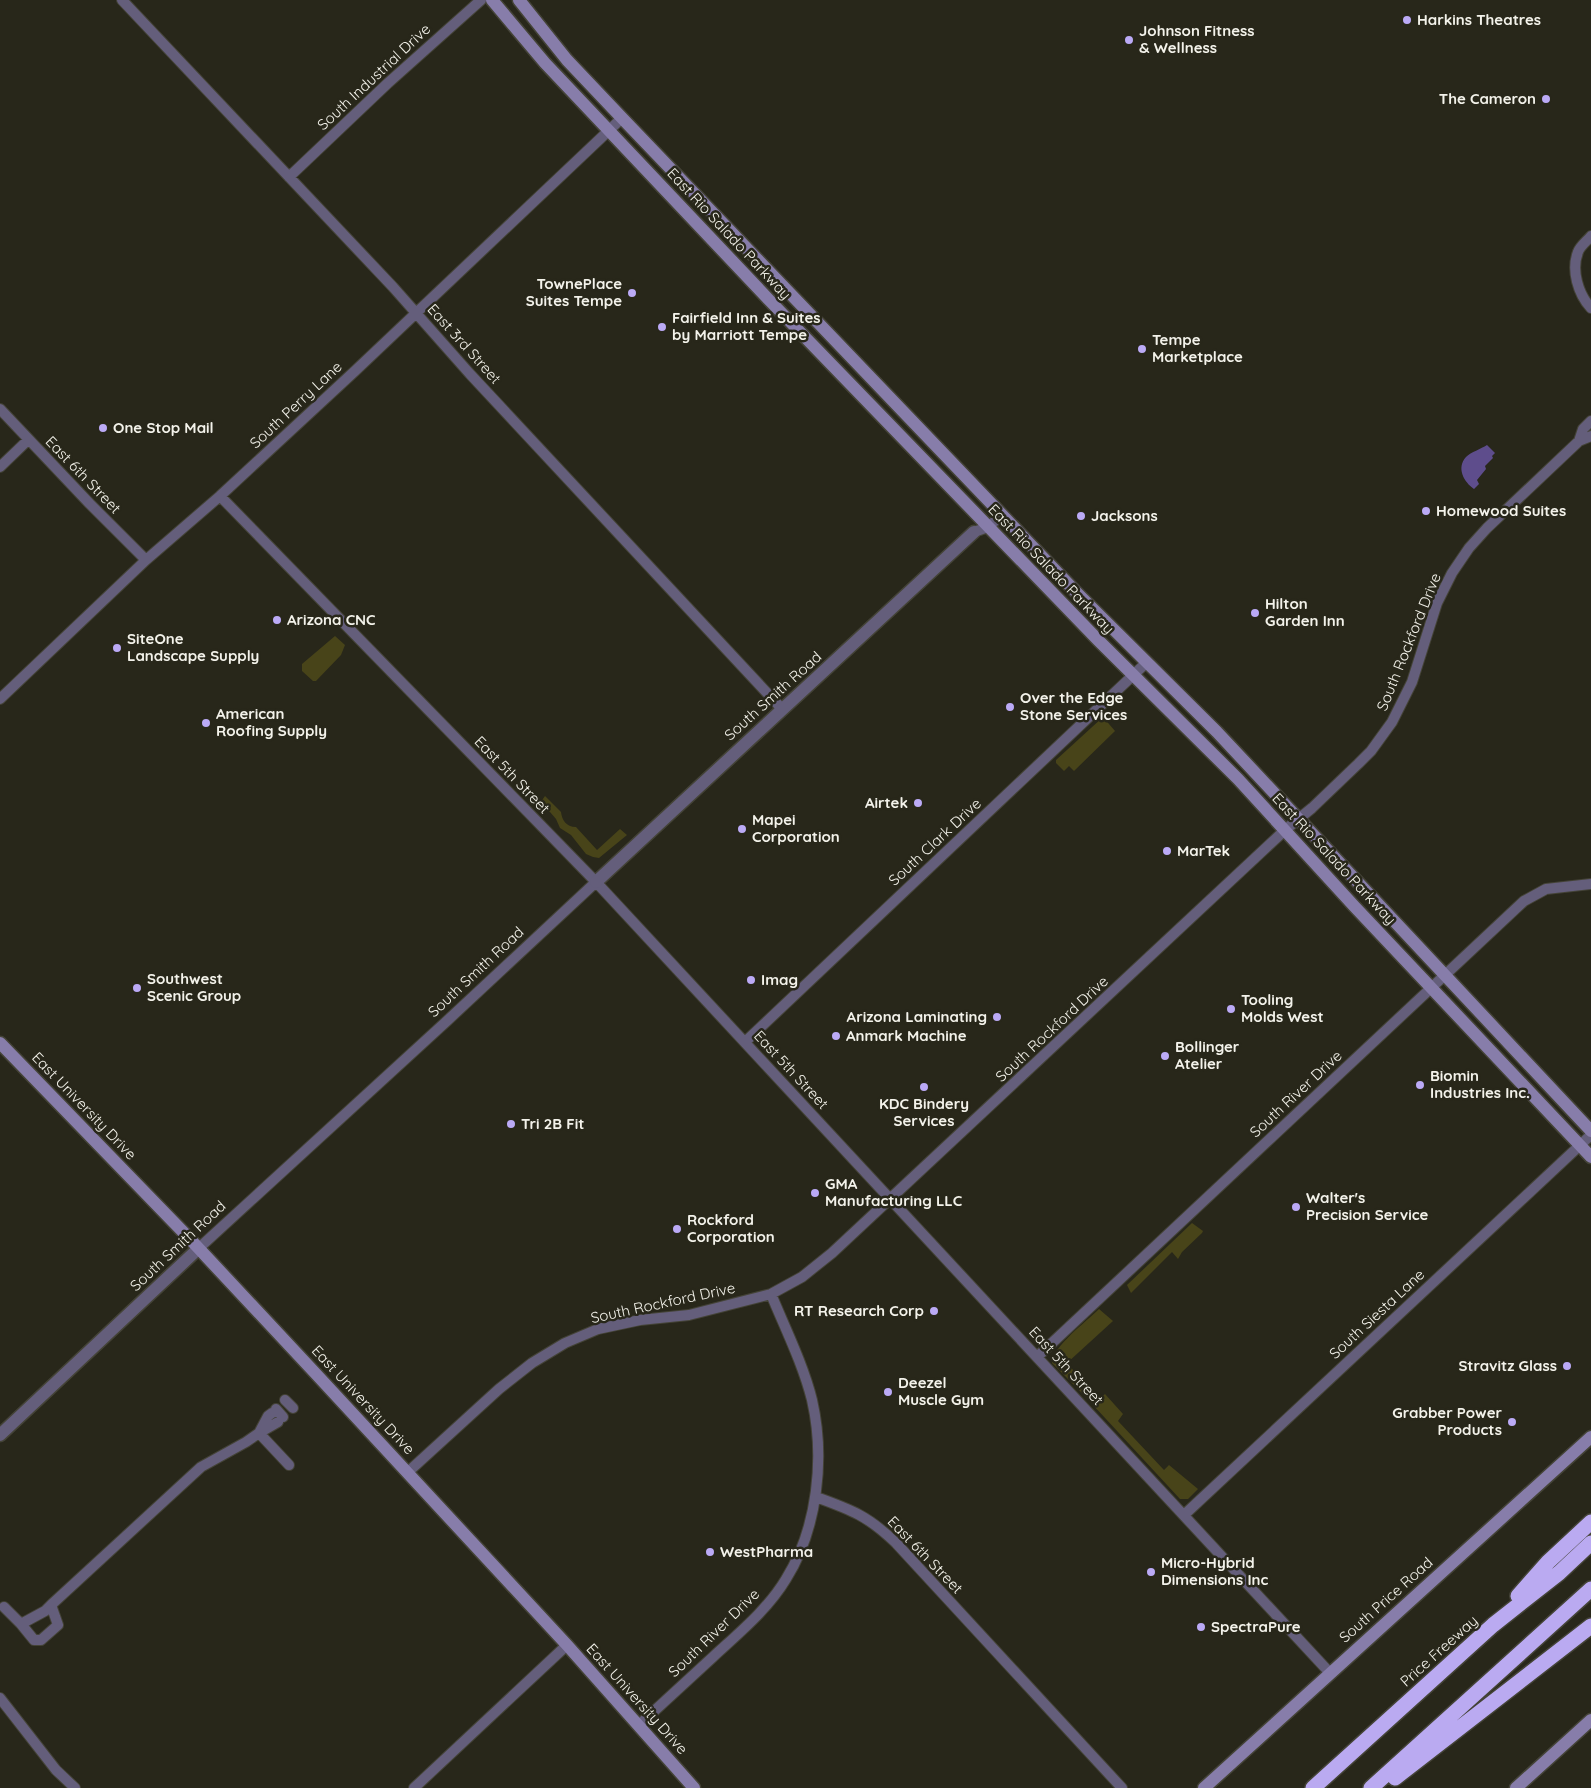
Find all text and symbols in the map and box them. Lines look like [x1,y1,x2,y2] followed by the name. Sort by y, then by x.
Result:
[1417,10,1541,29] place label: Harkins Theatres
[1401,14,1413,26] marker: Harkins Theatres
[313,19,434,134] street label: South Industrial Drive
[1139,21,1254,57] place label: Johnson Fitness & Wellness
[1123,34,1135,46] marker: Johnson Fitness & Wellness
[1439,89,1536,108] place label: The Cameron
[1540,93,1552,105] marker: The Cameron
[663,164,795,303] street label: East Rio Salado Parkway
[526,274,622,310] place label: TownePlace Suites Tempe
[626,287,638,299] marker: TownePlace Suites Tempe
[423,300,505,388] street label: East 3rd Street
[672,308,821,344] place label: Fairfield Inn & Suites by Marriott Tempe
[656,321,668,333] marker: Fairfield Inn & Suites by Marriott Tempe
[1152,330,1243,366] place label: Tempe Marketplace
[1136,343,1148,355] marker: Tempe Marketplace
[246,357,346,452] street label: South Perry Lane
[113,418,214,437] place label: One Stop Mail
[97,422,109,434] marker: One Stop Mail
[42,432,125,517] street label: East 6th Street
[984,500,1118,638] street label: East Rio Salado Parkway
[1436,501,1566,520] place label: Homewood Suites
[1420,505,1432,517] marker: Homewood Suites
[1091,506,1158,525] place label: Jacksons
[1075,510,1087,522] marker: Jacksons
[1372,570,1445,714] street label: South Rockford Drive
[1265,594,1345,630] place label: Hilton Garden Inn
[1249,607,1261,619] marker: Hilton Garden Inn
[287,610,376,629] place label: Arizona CNC
[271,614,283,626] marker: Arizona CNC
[127,629,259,665] place label: SiteOne Landscape Supply
[111,642,123,654] marker: SiteOne Landscape Supply
[720,647,825,744] street label: South Smith Road
[1020,688,1127,724] place label: Over the Edge Stone Services
[1004,701,1016,713] marker: Over the Edge Stone Services
[216,704,327,740] place label: American Roofing Supply
[200,717,212,729] marker: American Roofing Supply
[471,732,554,817] street label: East 5th Street
[1268,789,1400,928] street label: East Rio Salado Parkway
[865,793,908,812] place label: Airtek
[884,794,985,890] street label: South Clark Drive
[912,797,924,809] marker: Airtek
[752,810,840,846] place label: Mapei Corporation
[736,823,748,835] marker: Mapei Corporation
[1177,841,1230,860] place label: MarTek
[1161,845,1173,857] marker: MarTek
[424,922,527,1021] street label: South Smith Road
[147,969,241,1005] place label: Southwest Scenic Group
[761,970,798,989] place label: Imag
[991,971,1112,1086] street label: South Rockford Drive
[745,974,757,986] marker: Imag
[131,982,143,994] marker: Southwest Scenic Group
[1241,990,1324,1026] place label: Tooling Molds West
[1225,1003,1237,1015] marker: Tooling Molds West
[847,1007,987,1026] place label: Arizona Laminating
[991,1011,1003,1023] marker: Arizona Laminating
[750,1026,833,1113] street label: East 5th Street
[846,1026,967,1045] place label: Anmark Machine
[830,1030,842,1042] marker: Anmark Machine
[1175,1037,1240,1073] place label: Bollinger Atelier
[1246,1046,1346,1141] street label: South River Drive
[28,1048,141,1164] street label: East University Drive
[1159,1050,1171,1062] marker: Bollinger Atelier
[1430,1066,1530,1102] place label: Biomin Industries Inc.
[1414,1079,1426,1091] marker: Biomin Industries Inc.
[918,1081,930,1093] marker: KDC Bindery Services
[879,1094,969,1130] place label: KDC Bindery Services
[521,1114,584,1133] place label: Tri 2B Fit
[505,1118,517,1130] marker: Tri 2B Fit
[825,1174,963,1210] place label: GMA Manufacturing LLC
[809,1187,821,1199] marker: GMA Manufacturing LLC
[1306,1188,1429,1224] place label: Walter's Precision Service
[126,1196,229,1295] street label: South Smith Road
[1290,1201,1302,1213] marker: Walter's Precision Service
[687,1210,775,1246] place label: Rockford Corporation
[671,1223,683,1235] marker: Rockford Corporation
[1325,1265,1428,1363] street label: South Siesta Lane
[589,1278,737,1327] street label: South Rockford Drive
[794,1301,924,1320] place label: RT Research Corp
[928,1305,940,1317] marker: RT Research Corp
[1025,1322,1108,1409] street label: East 5th Street
[308,1341,419,1458] street label: East University Drive
[1458,1356,1557,1375] place label: Stravitz Glass
[1561,1360,1573,1372] marker: Stravitz Glass
[898,1373,984,1409] place label: Deezel Muscle Gym
[882,1386,894,1398] marker: Deezel Muscle Gym
[1392,1403,1502,1439] place label: Grabber Power Products
[1506,1416,1518,1428] marker: Grabber Power Products
[884,1512,967,1597] street label: East 6th Street
[720,1542,813,1561] place label: WestPharma
[704,1546,716,1558] marker: WestPharma
[1161,1553,1268,1589] place label: Micro-Hybrid Dimensions Inc
[1335,1553,1436,1647] street label: South Price Road
[1145,1566,1157,1578] marker: Micro-Hybrid Dimensions Inc
[664,1584,763,1681] street label: South River Drive
[1396,1611,1481,1690] street label: Price Freeway
[1211,1617,1301,1636] place label: SpectraPure
[1195,1621,1207,1633] marker: SpectraPure
[583,1639,692,1758] street label: East University Drive

